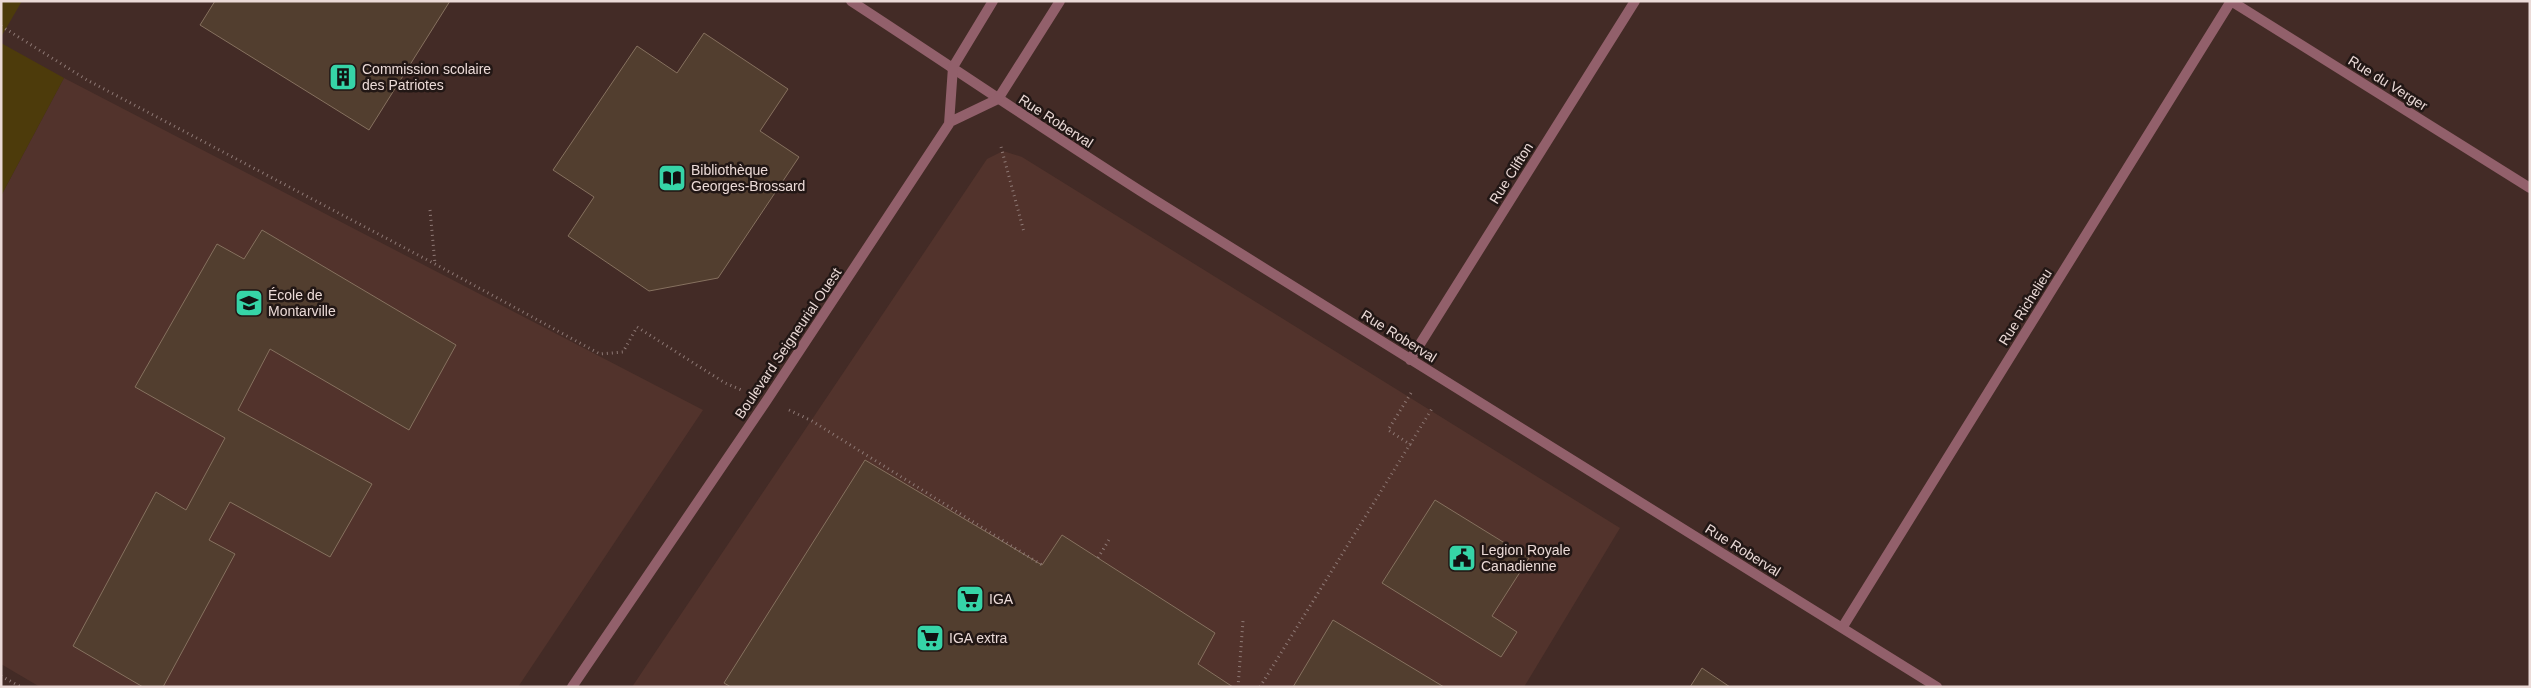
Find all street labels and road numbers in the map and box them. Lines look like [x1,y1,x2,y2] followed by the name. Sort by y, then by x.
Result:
[2345,52,2431,114] street label: Rue du Verger
[1016,91,1096,151] street label: Rue Roberval
[1486,139,1536,207] street label: Rue Clifton
[732,265,845,421] street label: Boulevard Seigneurial Ouest
[1995,266,2055,348] street label: Rue Richelieu
[1358,307,1440,365] street label: Rue Roberval
[1702,521,1784,579] street label: Rue Roberval

